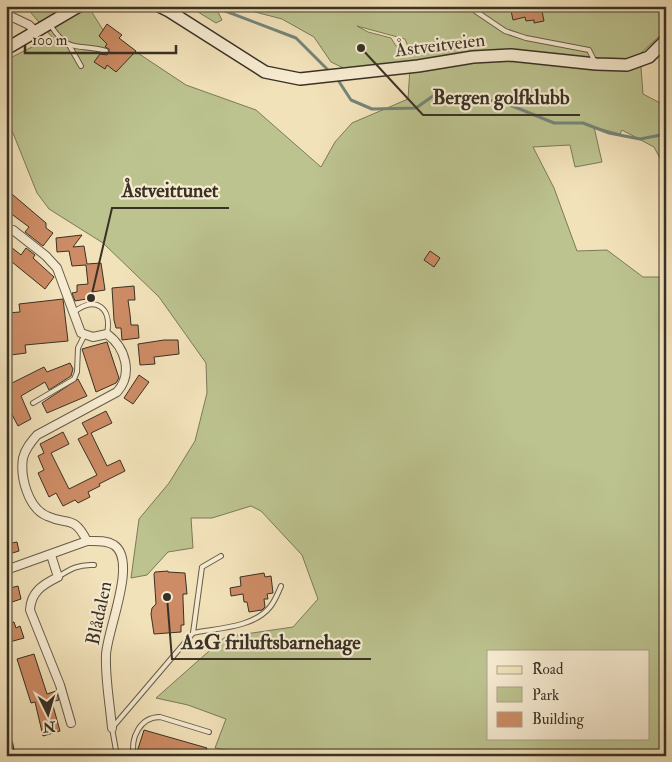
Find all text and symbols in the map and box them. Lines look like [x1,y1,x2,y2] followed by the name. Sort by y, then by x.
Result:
[25,22,176,54] scale bar
[393,27,487,63] street label: Åstveitveien
[32,31,68,50] text: 100 m
[423,80,580,115] callout: Bergen golfklubb
[432,85,570,111] text: Bergen golfklubb
[112,173,229,208] callout: Åstveittunet
[121,177,219,203] text: Åstveittunet
[81,579,118,647] street label: Blådalen
[172,624,371,659] callout: A2G friluftsbarnehage
[180,630,361,656] text: A2G friluftsbarnehage
[487,650,650,740] legend
[532,660,564,679] text: Road
[532,686,559,705] text: Park
[22,690,72,740] north arrow
[532,710,584,729] text: Building
[42,717,57,736] text: N

